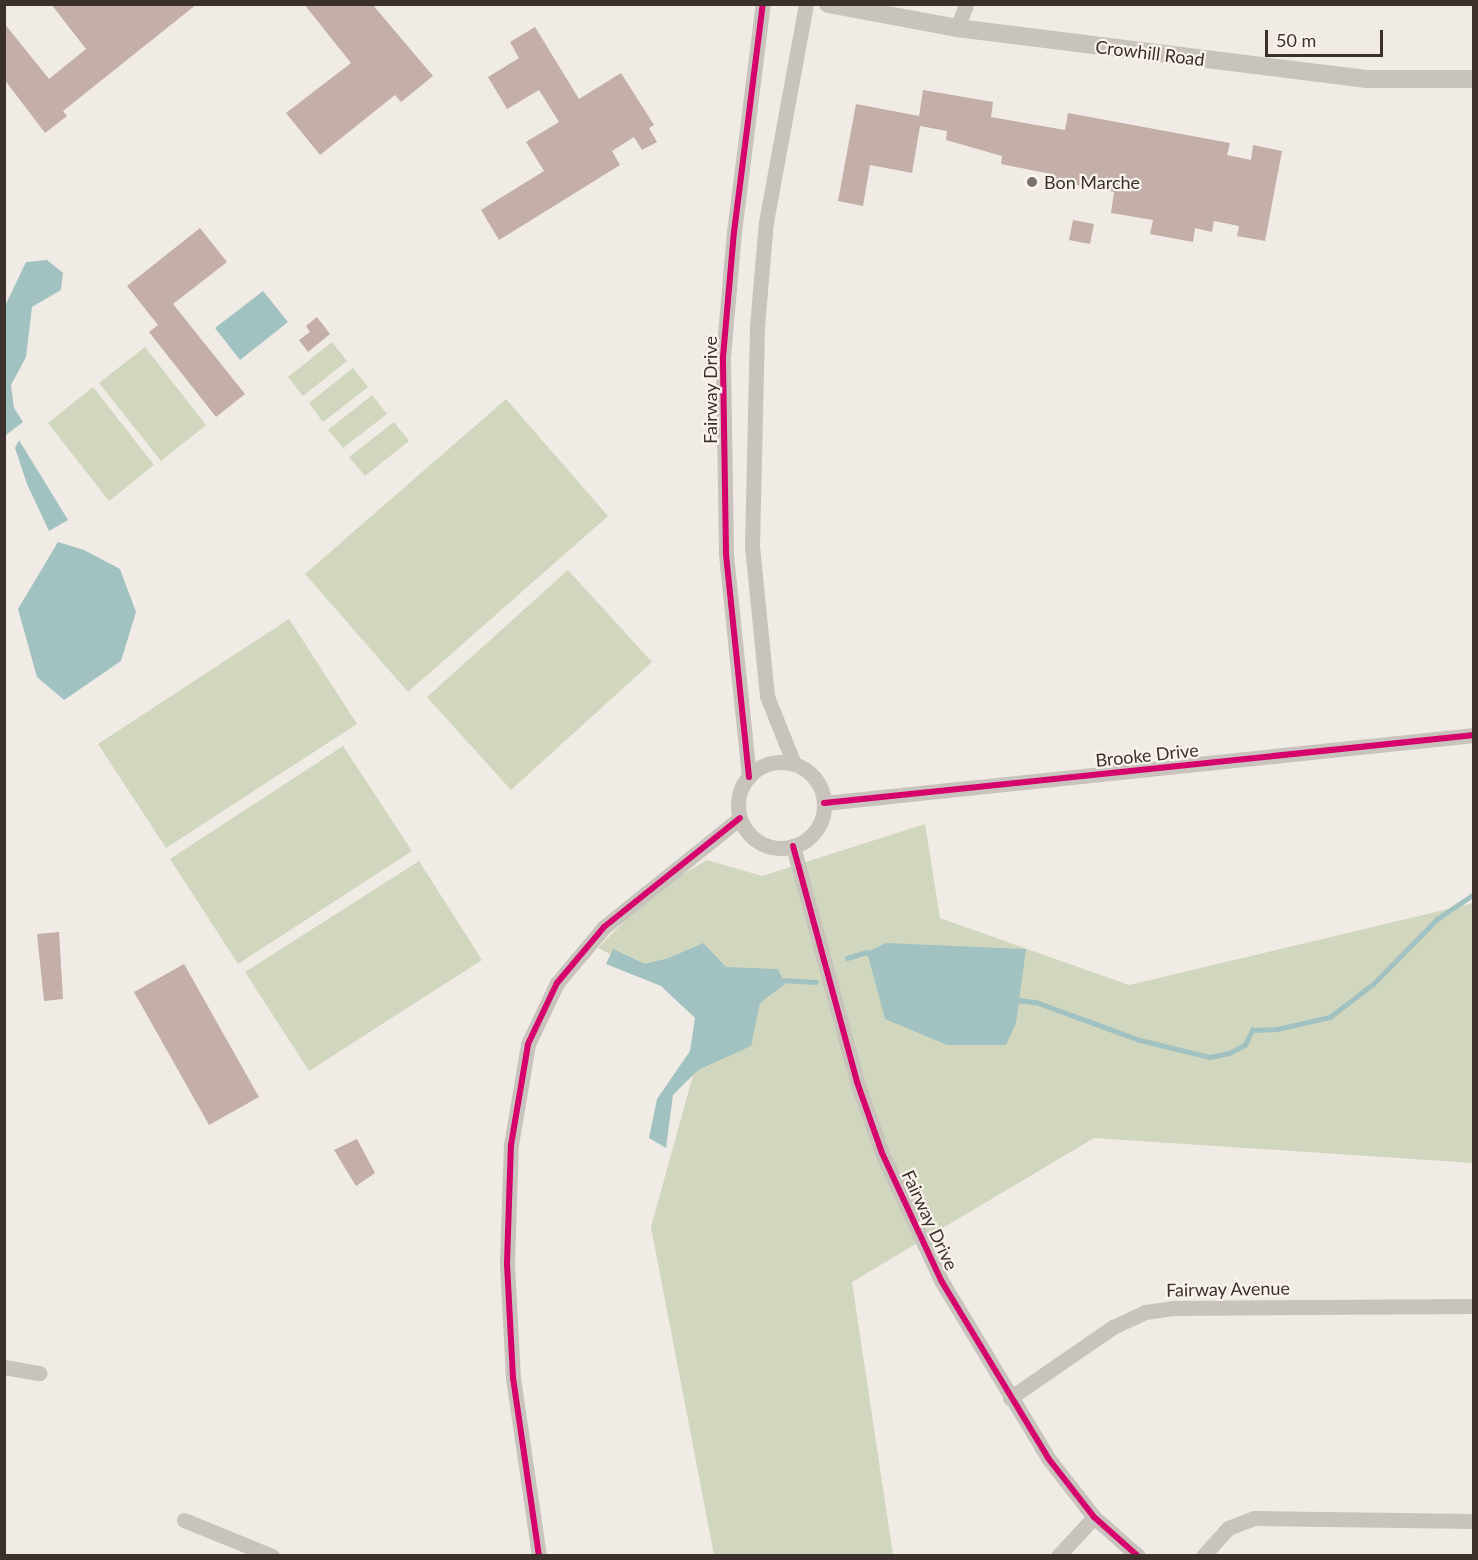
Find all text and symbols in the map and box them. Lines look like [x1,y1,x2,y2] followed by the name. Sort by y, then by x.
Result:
[1268,18,1386,56] scale bar
[1276,29,1316,51] text: 50 m
[1094,36,1206,70] street label: Crowhill Road
[1044,171,1140,193] place label: Bon Marche
[1025,175,1039,189] marker: Bon Marche
[699,336,721,444] street label: Fairway Drive
[1094,739,1200,771] street label: Brooke Drive
[897,1166,963,1274] street label: Fairway Drive
[1165,1277,1291,1301] street label: Fairway Avenue

